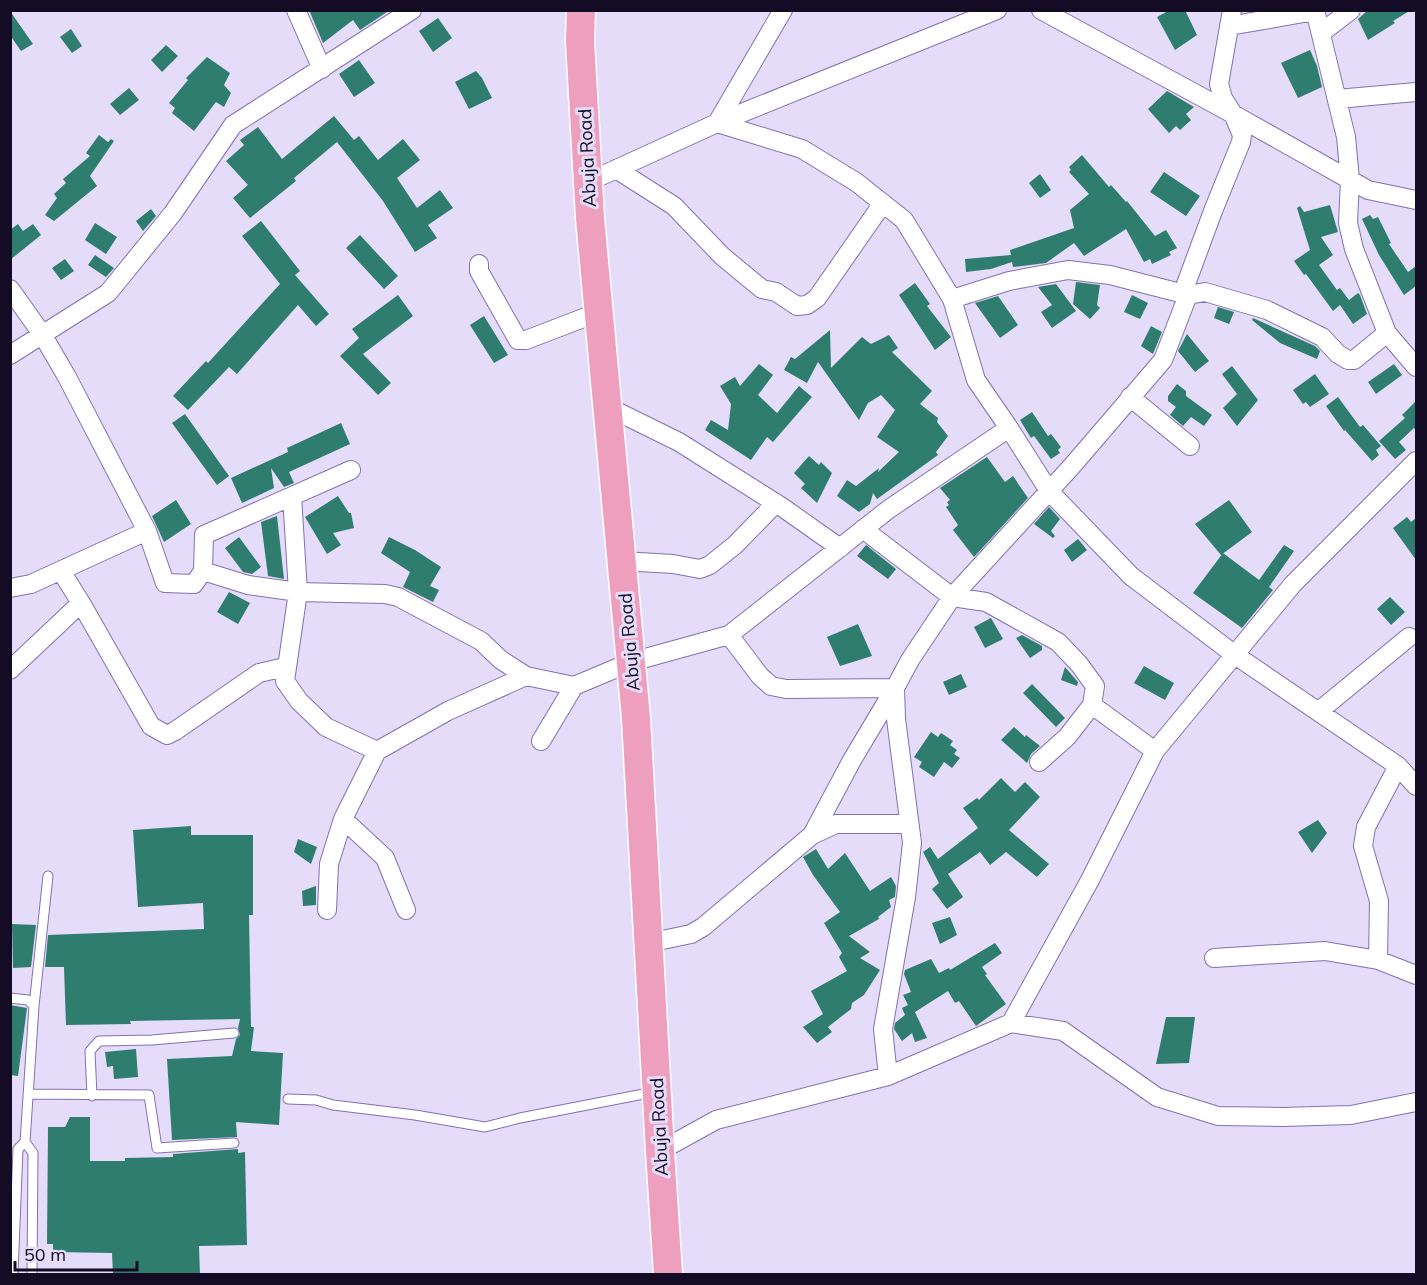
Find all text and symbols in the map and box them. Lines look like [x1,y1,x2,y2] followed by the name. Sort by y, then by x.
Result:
[573,108,601,208] street label: Abuja Road
[613,592,645,692] street label: Abuja Road
[645,1077,673,1177] street label: Abuja Road
[15,1234,136,1272] scale bar
[24,1243,66,1266] text: 50 m

